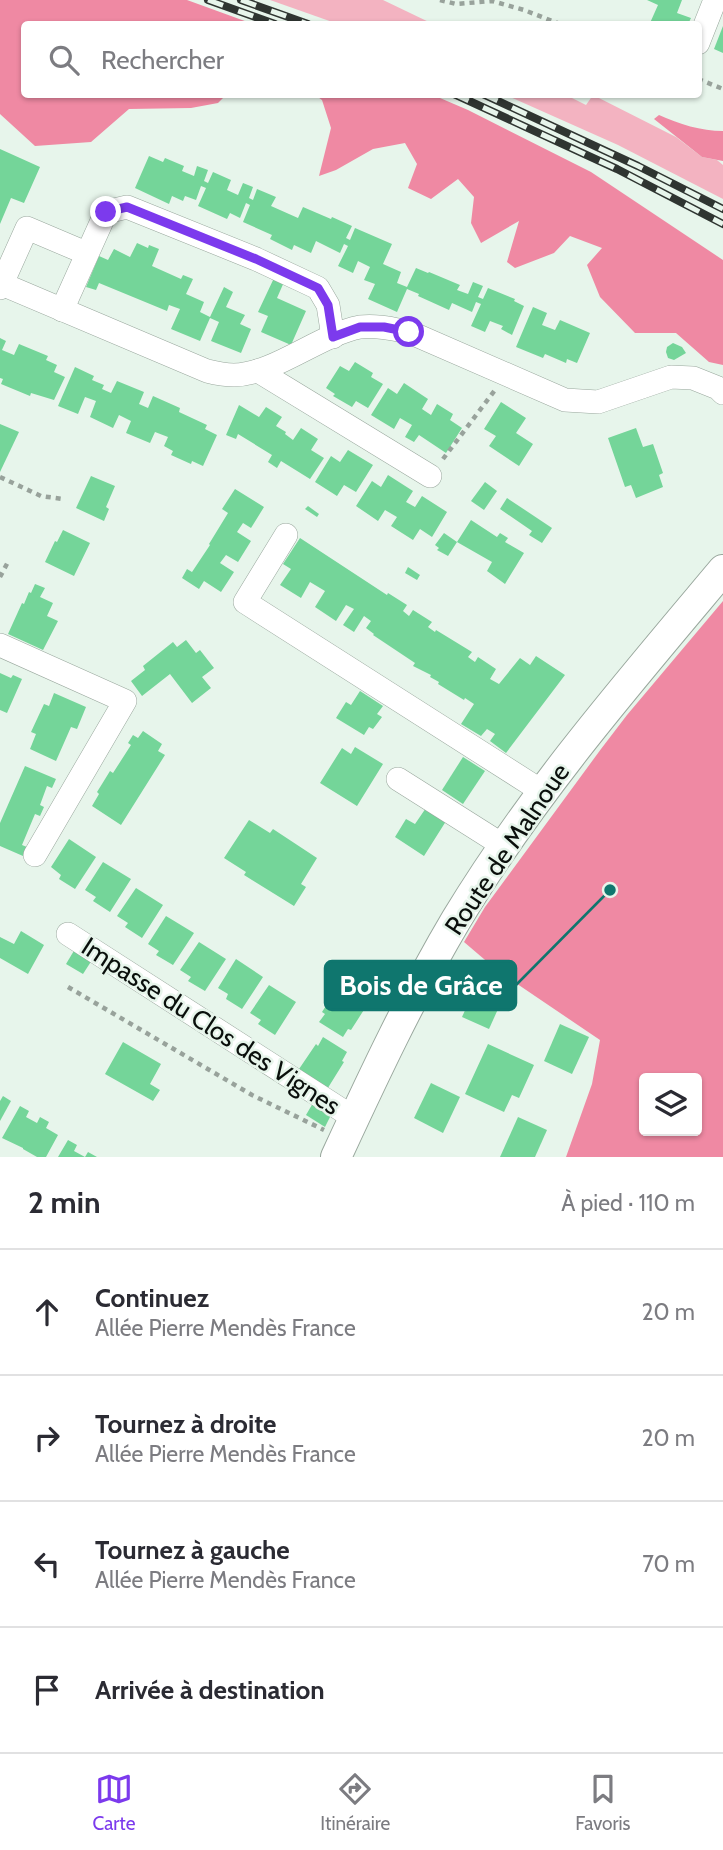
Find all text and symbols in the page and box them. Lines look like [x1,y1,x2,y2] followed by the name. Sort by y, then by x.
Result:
[21,21,702,98] search box
[45,41,83,79] icon: search
[101,44,224,76] text: Rechercher
[90,196,121,227] route end
[393,316,424,347] route start
[438,757,576,941] street label: Route de Malnoue
[76,930,347,1122] street label: Impasse du Clos des Vignes
[325,961,516,1010] callout: Bois de Grâce
[339,968,503,1002] text: Bois de Grâce
[639,1073,702,1136] map controls
[639,1073,702,1136] button: layers
[28,1184,100,1221] text: 2 min
[561,1189,695,1217] text: À pied · 110 m
[95,1282,209,1314] text: Continuez
[28,1293,66,1331] icon: ahead
[642,1298,695,1326] text: 20 m
[95,1314,356,1342] text: Allée Pierre Mendès France
[95,1408,277,1440] text: Tournez à droite
[28,1419,66,1457] icon: right
[642,1424,695,1452] text: 20 m
[95,1440,356,1468] text: Allée Pierre Mendès France
[95,1534,290,1566] text: Tournez à gauche
[28,1545,66,1583] icon: left
[642,1550,695,1578] text: 70 m
[95,1566,356,1594] text: Allée Pierre Mendès France
[28,1671,66,1709] icon: arrive
[95,1674,325,1706] text: Arrivée à destination
[92,1770,135,1835] tab: Carte
[320,1770,390,1835] tab: Itinéraire
[575,1770,630,1835] tab: Favoris

